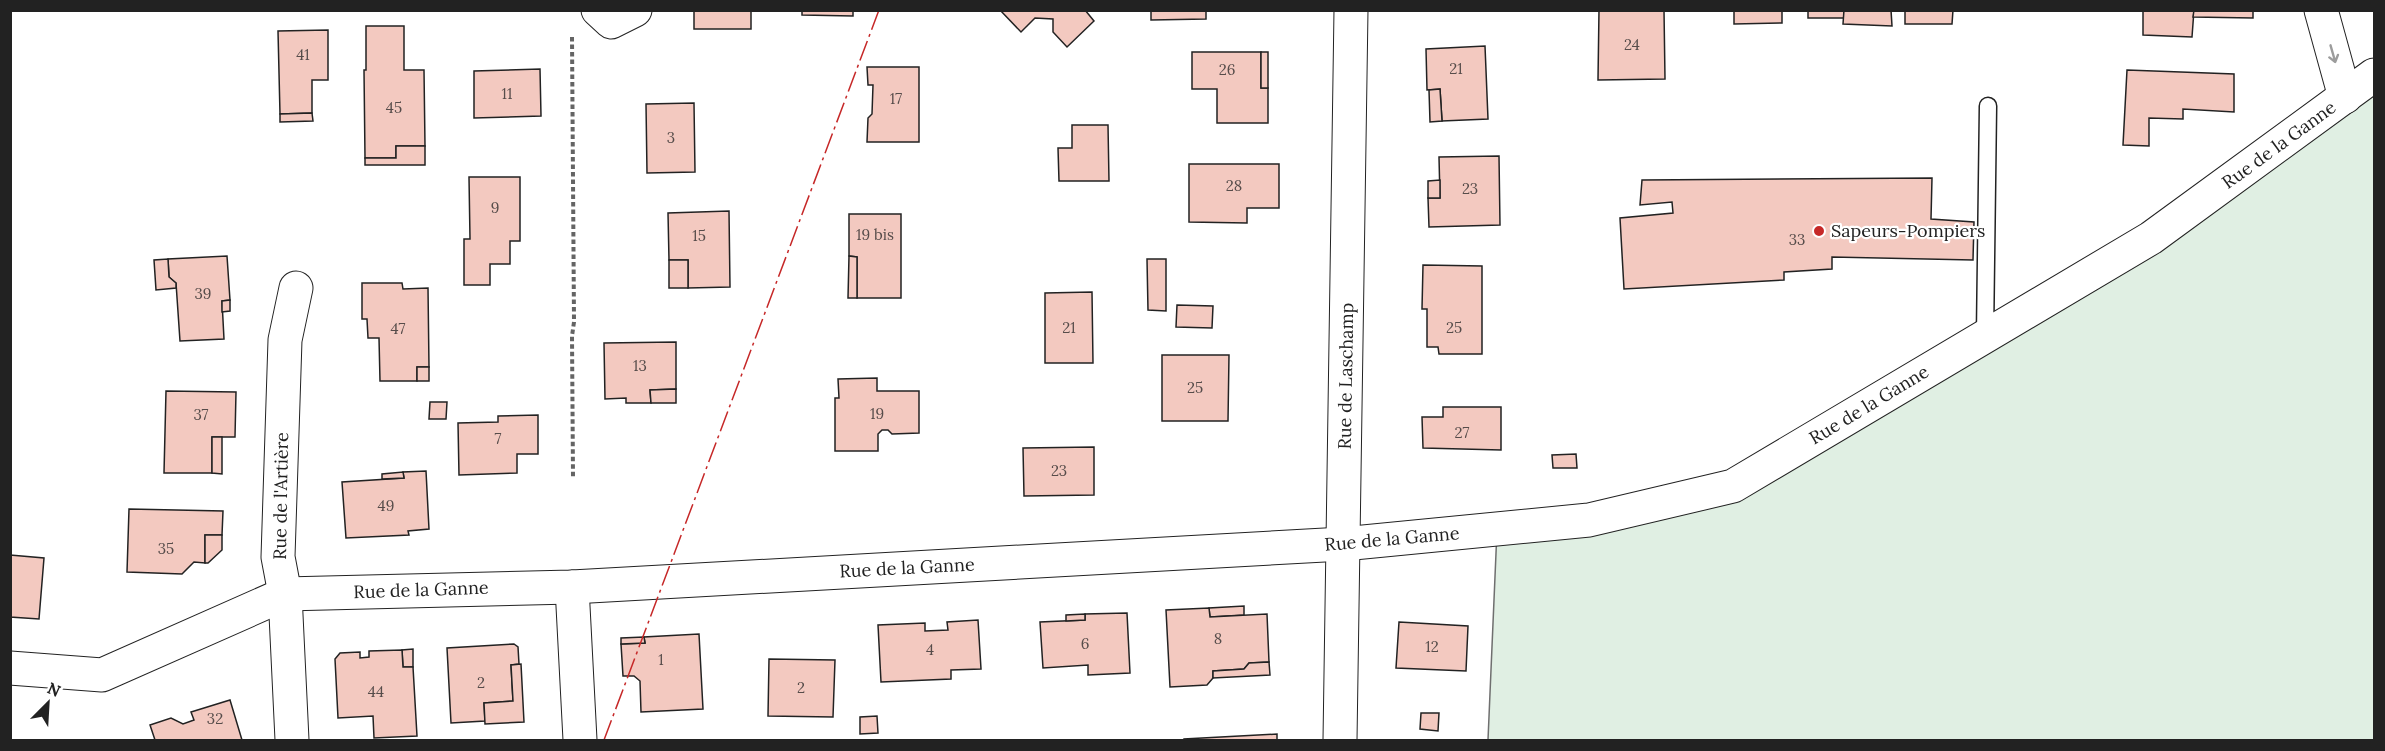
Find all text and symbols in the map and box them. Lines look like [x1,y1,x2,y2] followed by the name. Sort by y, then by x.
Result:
[1624,35,1640,54] house number: 24
[2328,44,2339,63] one-way arrow
[296,45,310,64] house number: 41
[1449,59,1463,78] house number: 21
[1219,60,1235,79] house number: 26
[502,84,512,103] house number: 11
[890,89,902,108] house number: 17
[2217,95,2340,194] street label: Rue de la Ganne
[386,98,402,117] house number: 45
[667,128,675,147] house number: 3
[1226,176,1242,195] house number: 28
[1462,179,1478,198] house number: 23
[491,198,499,217] house number: 9
[1831,219,1985,242] place label: Sapeurs-Pompiers
[1812,224,1826,238] marker: Sapeurs-Pompiers
[856,225,894,244] house number: 19 bis
[692,226,706,245] house number: 15
[1789,230,1805,249] house number: 33
[194,284,212,303] house number: 39
[1333,302,1358,450] street label: Rue de Laschamp
[1062,318,1076,337] house number: 21
[1446,318,1462,337] house number: 25
[390,319,406,338] house number: 47
[633,356,647,375] house number: 13
[1805,360,1933,449] street label: Rue de la Ganne
[1187,378,1203,397] house number: 25
[870,404,884,423] house number: 19
[194,405,209,424] house number: 37
[1455,423,1470,442] house number: 27
[495,429,502,448] house number: 7
[268,432,293,560] street label: Rue de l'Artière
[1051,461,1067,480] house number: 23
[378,496,394,515] house number: 49
[1324,521,1461,556] street label: Rue de la Ganne
[158,539,174,558] house number: 35
[839,552,975,583] street label: Rue de la Ganne
[353,576,489,603] street label: Rue de la Ganne
[1214,629,1222,648] house number: 8
[1081,634,1089,653] house number: 6
[1425,637,1439,656] house number: 12
[926,640,934,659] house number: 4
[658,650,664,669] house number: 1
[18,673,78,733] north arrow
[477,673,485,692] house number: 2
[44,678,64,701] text: N
[797,678,805,697] house number: 2
[368,682,384,701] house number: 44
[207,709,223,728] house number: 32

